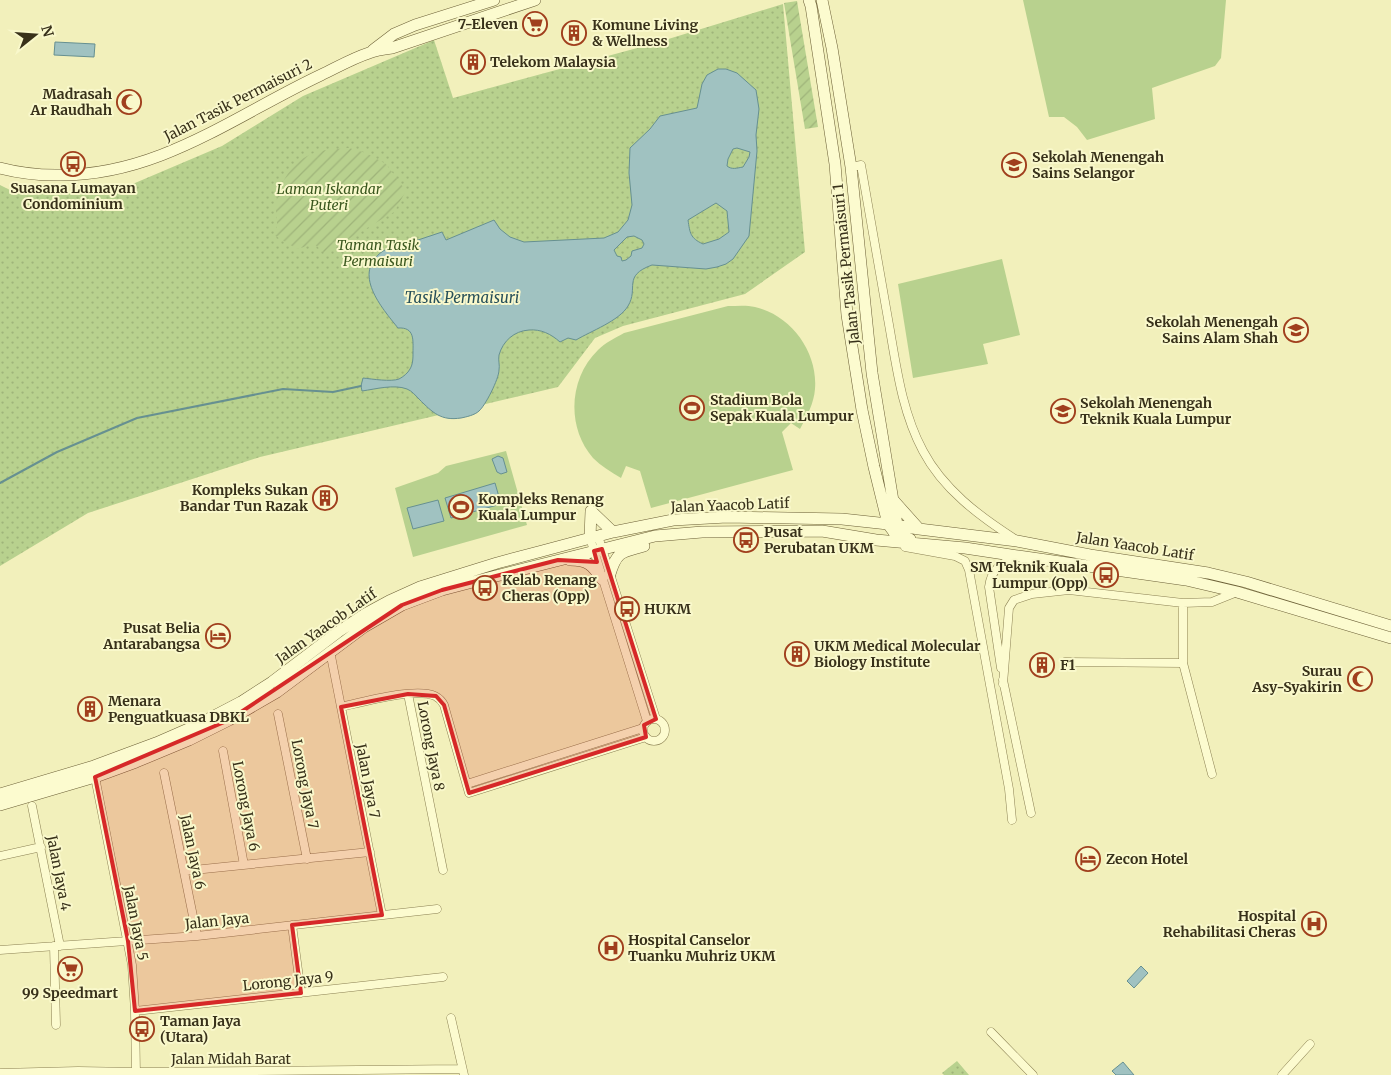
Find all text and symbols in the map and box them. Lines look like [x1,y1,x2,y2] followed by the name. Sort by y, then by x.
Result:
[10,10,60,60] north arrow
[522,11,548,37] supermarket icon: 7-Eleven
[458,15,519,33] place label: 7-Eleven
[592,16,699,50] place label: Komune Living & Wellness
[561,20,587,46] building icon: Komune Living & Wellness
[37,23,58,39] text: N
[460,49,486,75] building icon: Telekom Malaysia
[490,53,616,71] place label: Telekom Malaysia
[160,55,315,146] street label: Jalan Tasik Permaisuri 2
[29,85,113,119] place label: Madrasah Ar Raudhah
[116,89,142,115] mosque icon: Madrasah Ar Raudhah
[1032,148,1165,182] place label: Sekolah Menengah Sains Selangor
[60,151,86,177] bus stop icon: Suasana Lumayan Condominium
[1001,152,1027,178] school or university icon: Sekolah Menengah Sains Selangor
[10,179,136,213] place label: Suasana Lumayan Condominium
[277,180,382,214] park label: Laman Iskandar Puteri
[829,183,864,346] street label: Jalan Tasik Permaisuri 1
[337,236,420,270] park label: Taman Tasik Permaisuri
[405,288,519,307] water label: Tasik Permaisuri
[1146,313,1279,347] place label: Sekolah Menengah Sains Alam Shah
[1283,317,1309,343] school or university icon: Sekolah Menengah Sains Alam Shah
[710,391,854,425] place label: Stadium Bola Sepak Kuala Lumpur
[1080,394,1232,428] place label: Sekolah Menengah Teknik Kuala Lumpur
[679,395,705,421] sports icon: Stadium Bola Sepak Kuala Lumpur
[1050,398,1076,424] school or university icon: Sekolah Menengah Teknik Kuala Lumpur
[180,481,309,515] place label: Kompleks Sukan Bandar Tun Razak
[312,485,338,511] building icon: Kompleks Sukan Bandar Tun Razak
[478,490,604,524] place label: Kompleks Renang Kuala Lumpur
[448,494,474,520] sports icon: Kompleks Renang Kuala Lumpur
[669,494,790,516] street label: Jalan Yaacob Latif
[764,523,875,557] place label: Pusat Perubatan UKM
[733,527,759,553] bus stop icon: Pusat Perubatan UKM
[1074,528,1196,564] street label: Jalan Yaacob Latif
[970,558,1088,592] place label: SM Teknik Kuala Lumpur (Opp)
[1093,562,1119,588] bus stop icon: SM Teknik Kuala Lumpur (Opp)
[502,571,597,605] place label: Kelab Renang Cheras (Opp)
[472,575,498,601] bus stop icon: Kelab Renang Cheras (Opp)
[271,584,380,668] street label: Jalan Yaacob Latif
[614,596,640,622] bus stop icon: HUKM
[644,600,692,618] place label: HUKM
[102,619,200,653] place label: Pusat Belia Antarabangsa
[205,623,231,649] hotel icon: Pusat Belia Antarabangsa
[814,637,981,671] place label: UKM Medical Molecular Biology Institute
[784,641,810,667] building icon: UKM Medical Molecular Biology Institute
[1029,652,1055,678] building icon: F1
[1060,656,1076,674] place label: F1
[1251,662,1342,696] place label: Surau Asy-Syakirin
[1347,666,1373,692] mosque icon: Surau Asy-Syakirin
[108,692,249,726] place label: Menara Penguatkuasa DBKL
[77,696,103,722] building icon: Menara Penguatkuasa DBKL
[413,700,449,792] street label: Lorong Jaya 8
[288,738,322,830] street label: Lorong Jaya 7
[352,741,384,820] street label: Jalan Jaya 7
[228,759,264,853] street label: Lorong Jaya 6
[176,812,210,891] street label: Jalan Jaya 6
[43,833,75,913] street label: Jalan Jaya 4
[1075,846,1101,872] hotel icon: Zecon Hotel
[1106,850,1189,868] place label: Zecon Hotel
[120,883,152,962] street label: Jalan Jaya 5
[1163,907,1296,941] place label: Hospital Rehabilitasi Cheras
[183,909,250,933] street label: Jalan Jaya
[1301,911,1327,937] hospital icon: Hospital Rehabilitasi Cheras
[628,931,776,965] place label: Hospital Canselor Tuanku Muhriz UKM
[598,935,624,961] hospital icon: Hospital Canselor Tuanku Muhriz UKM
[57,956,83,982] supermarket icon: 99 Speedmart
[242,967,334,995] street label: Lorong Jaya 9
[22,984,118,1002] place label: 99 Speedmart
[160,1012,241,1046] place label: Taman Jaya (Utara)
[129,1016,155,1042] bus stop icon: Taman Jaya (Utara)
[170,1050,292,1068] street label: Jalan Midah Barat

